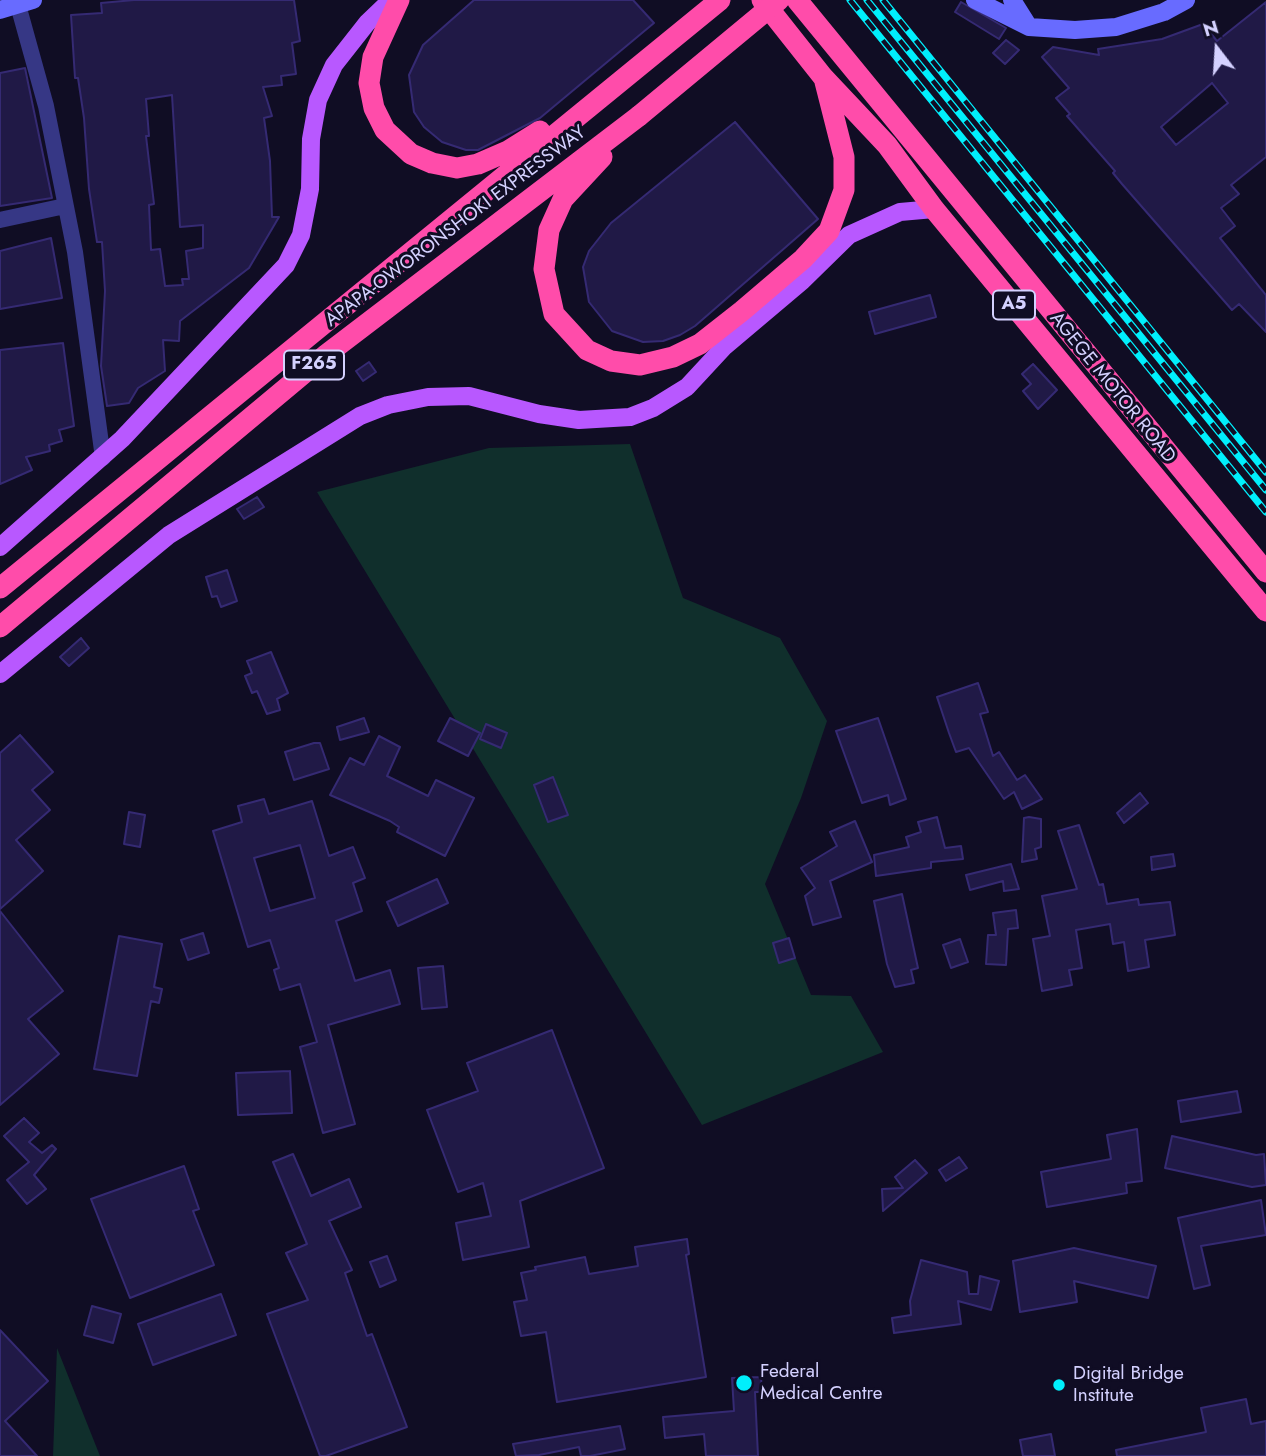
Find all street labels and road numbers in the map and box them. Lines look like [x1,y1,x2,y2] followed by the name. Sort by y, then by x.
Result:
[321,122,591,332] street label: APAPA-OWORONSHOKI EXPRESSWAY
[993,290,1035,320] road number: A5
[1044,308,1180,468] street label: AGEGE MOTOR ROAD
[284,351,344,380] road number: F265

